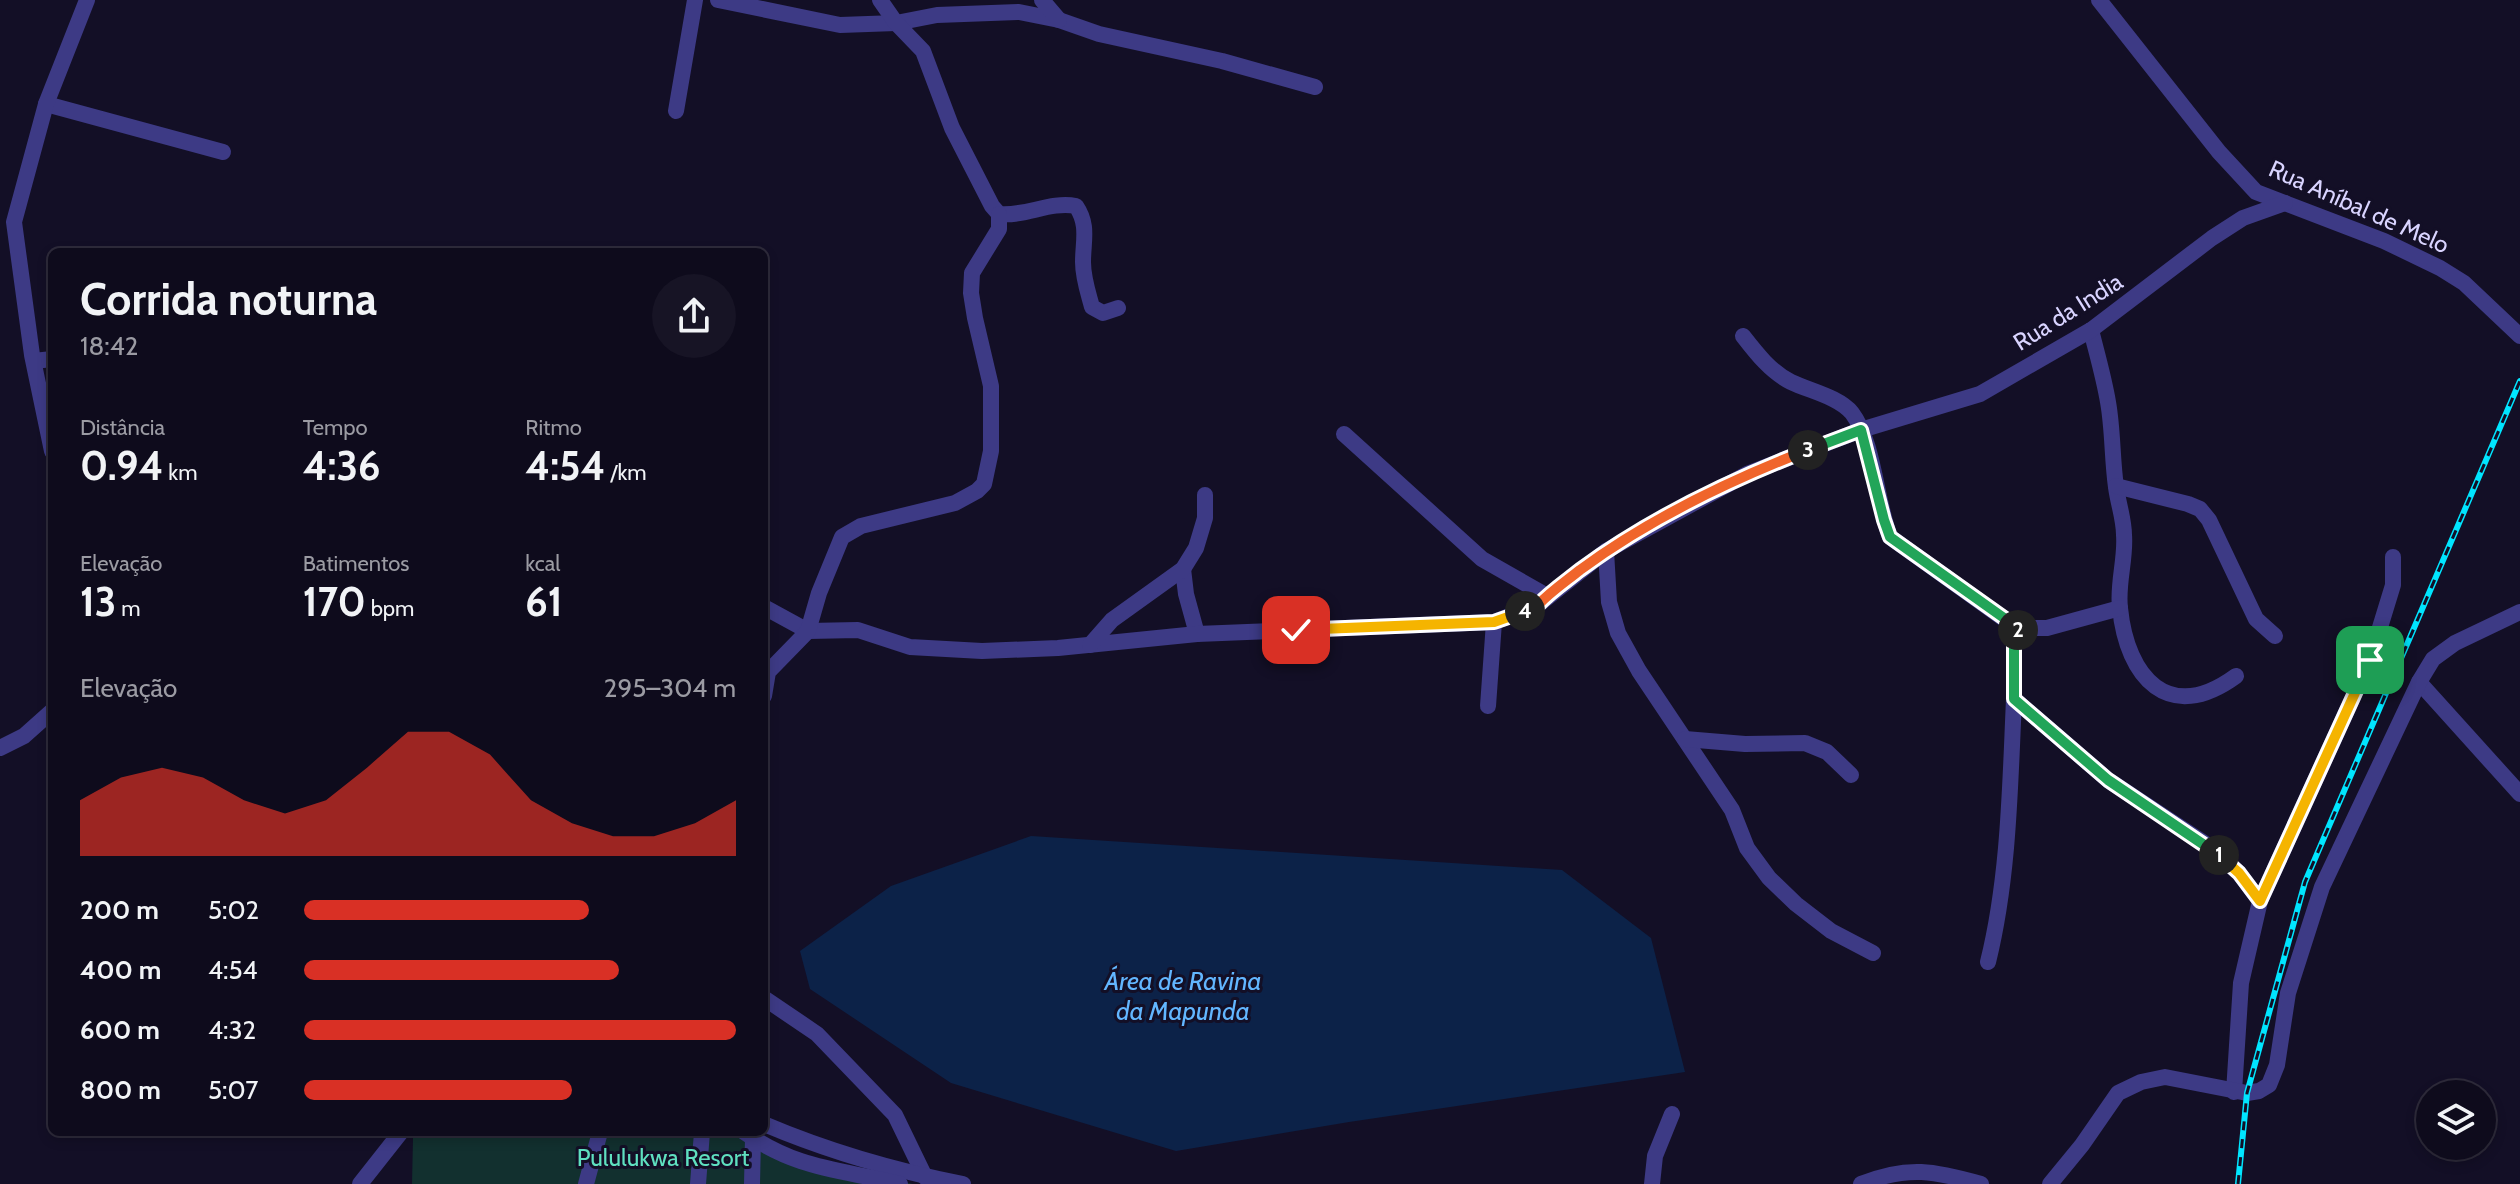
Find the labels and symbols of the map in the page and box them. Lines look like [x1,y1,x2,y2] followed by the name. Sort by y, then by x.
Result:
[2265,154,2454,259] street label: Rua Aníbal de Melo
[2008,266,2128,357] street label: Rua da India
[1788,430,1828,470] pin: 3
[1505,591,1545,631] pin: 4
[1262,596,1330,664] pin
[1998,610,2038,650] pin: 2
[2336,626,2404,694] pin
[2199,835,2239,875] pin: 1
[1103,965,1262,1027] water label: Área de Ravina da Mapunda
[577,1143,749,1172] park label: Pululukwa Resort

